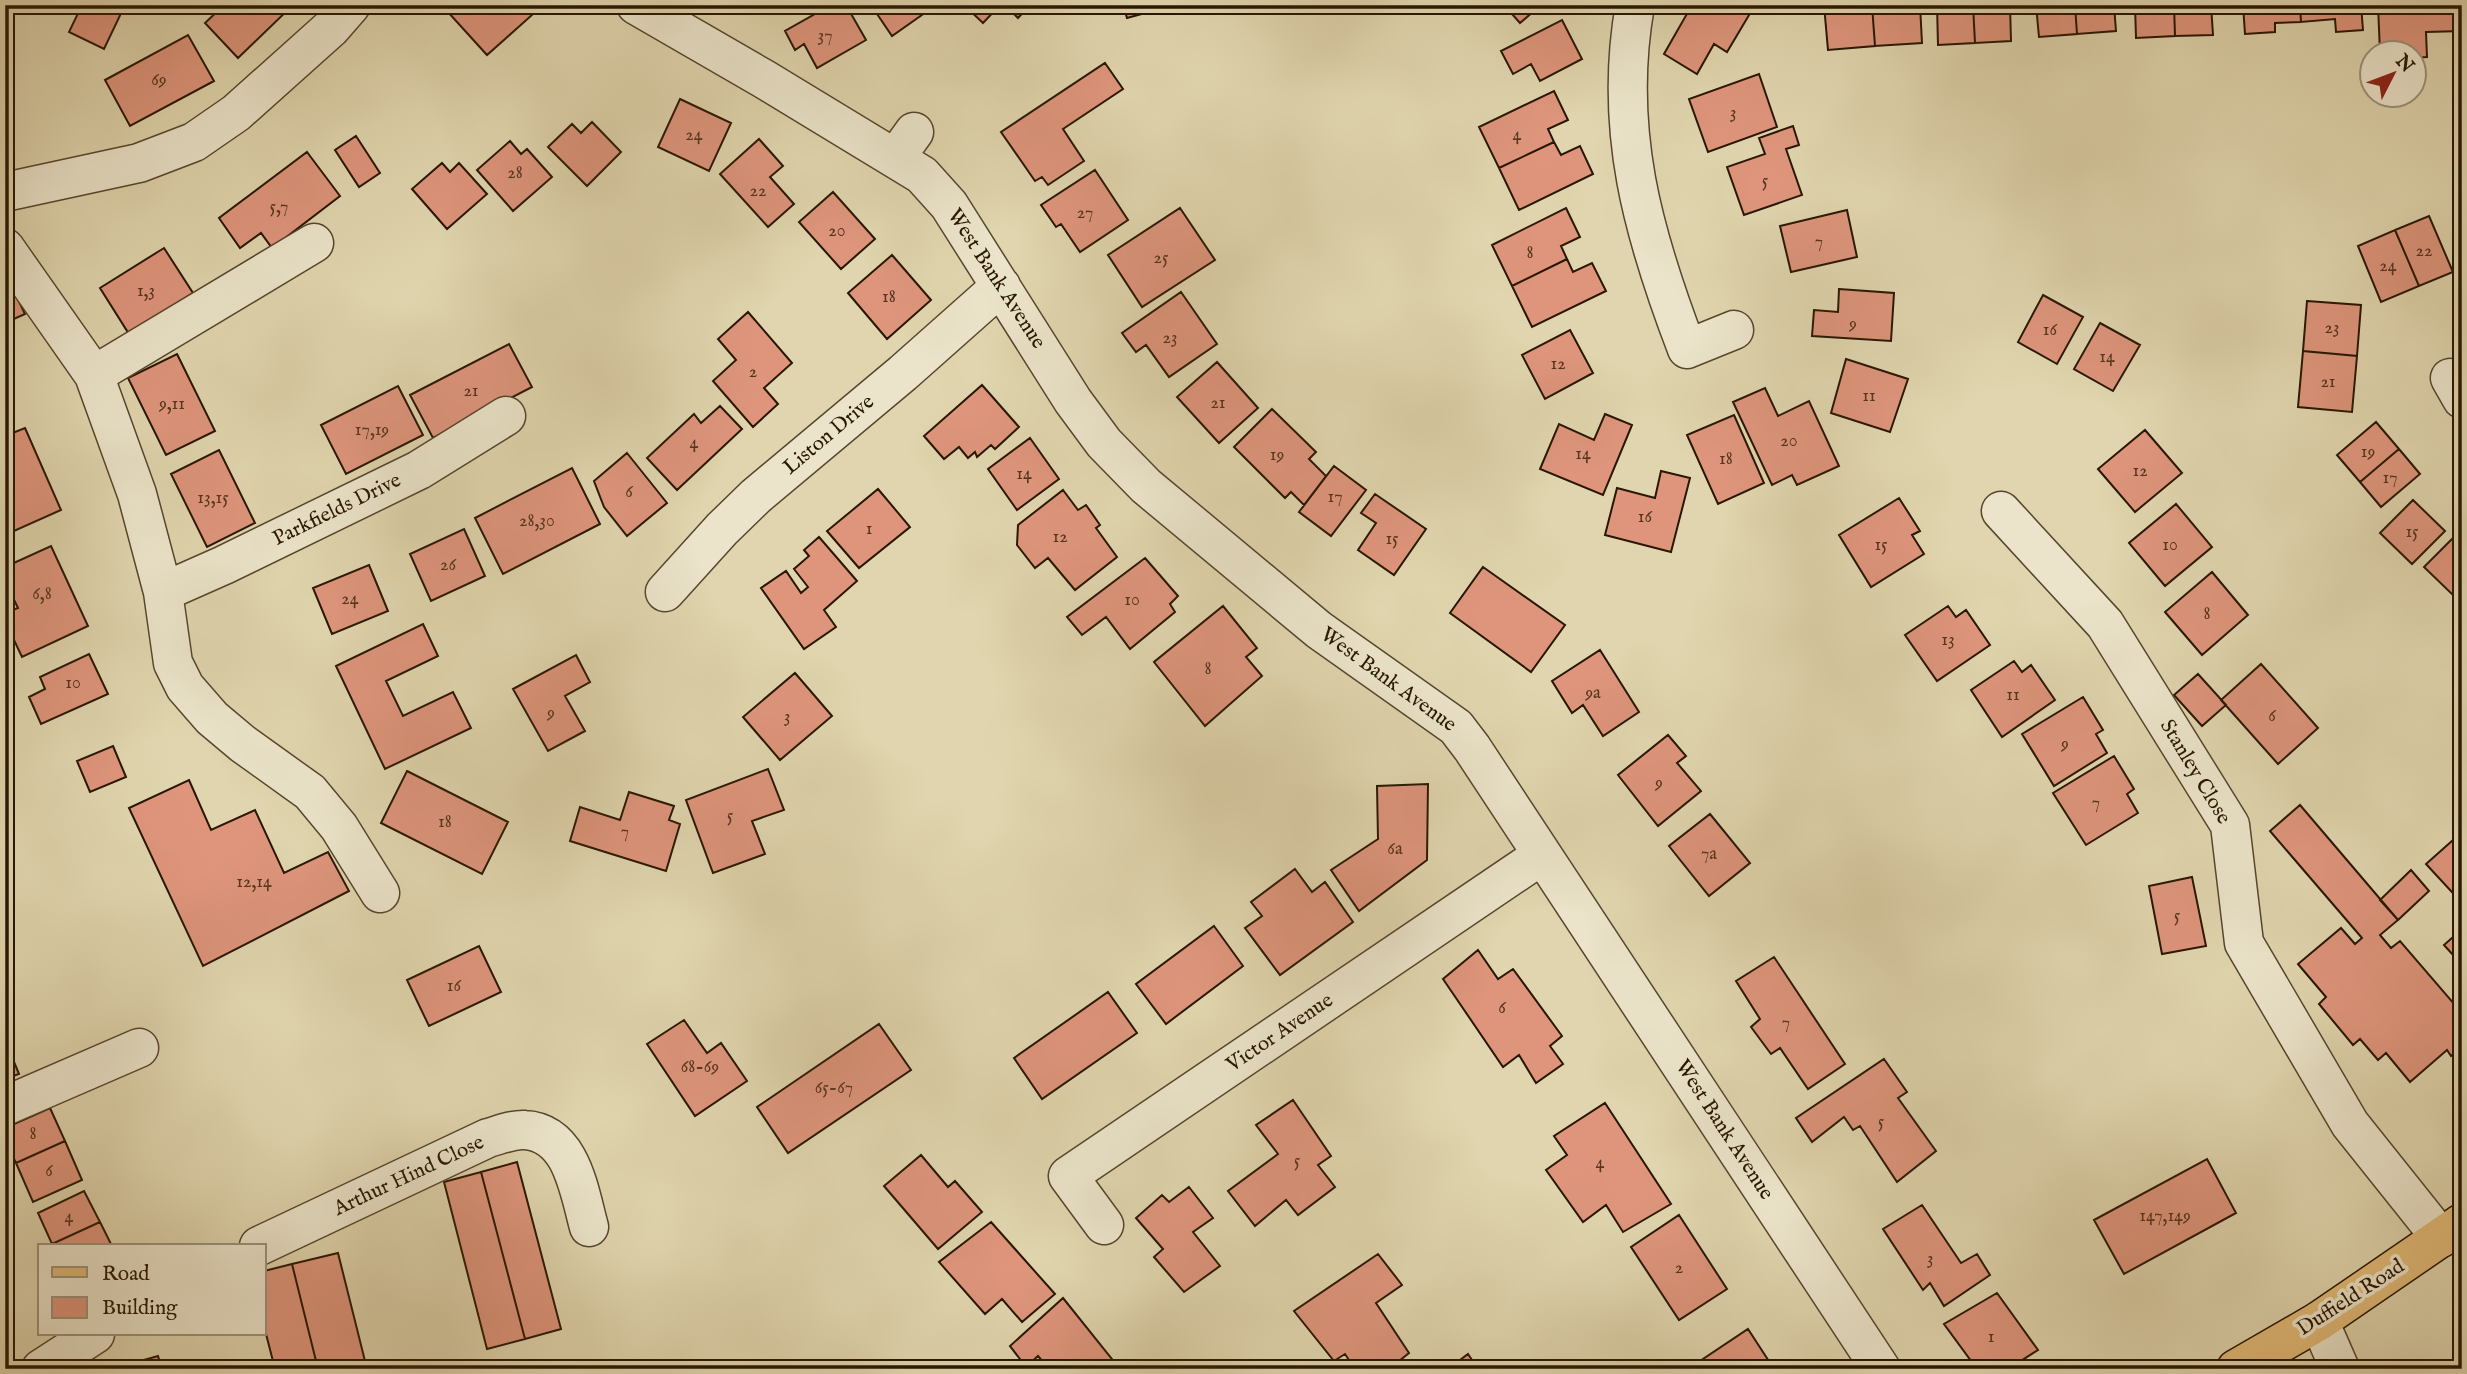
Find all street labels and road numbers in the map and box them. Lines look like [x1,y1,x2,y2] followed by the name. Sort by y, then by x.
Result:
[941,204,1052,355] street label: West Bank Avenue
[778,389,880,481] street label: Liston Drive
[268,467,406,553] street label: Parkfields Drive
[1315,621,1462,739] street label: West Bank Avenue
[2153,715,2237,830] street label: Stanley Close
[1221,987,1339,1079] street label: Victor Avenue
[1669,1055,1780,1206] street label: West Bank Avenue
[329,1129,489,1223] street label: Arthur Hind Close
[2292,1253,2410,1343] street label: Duffield Road

